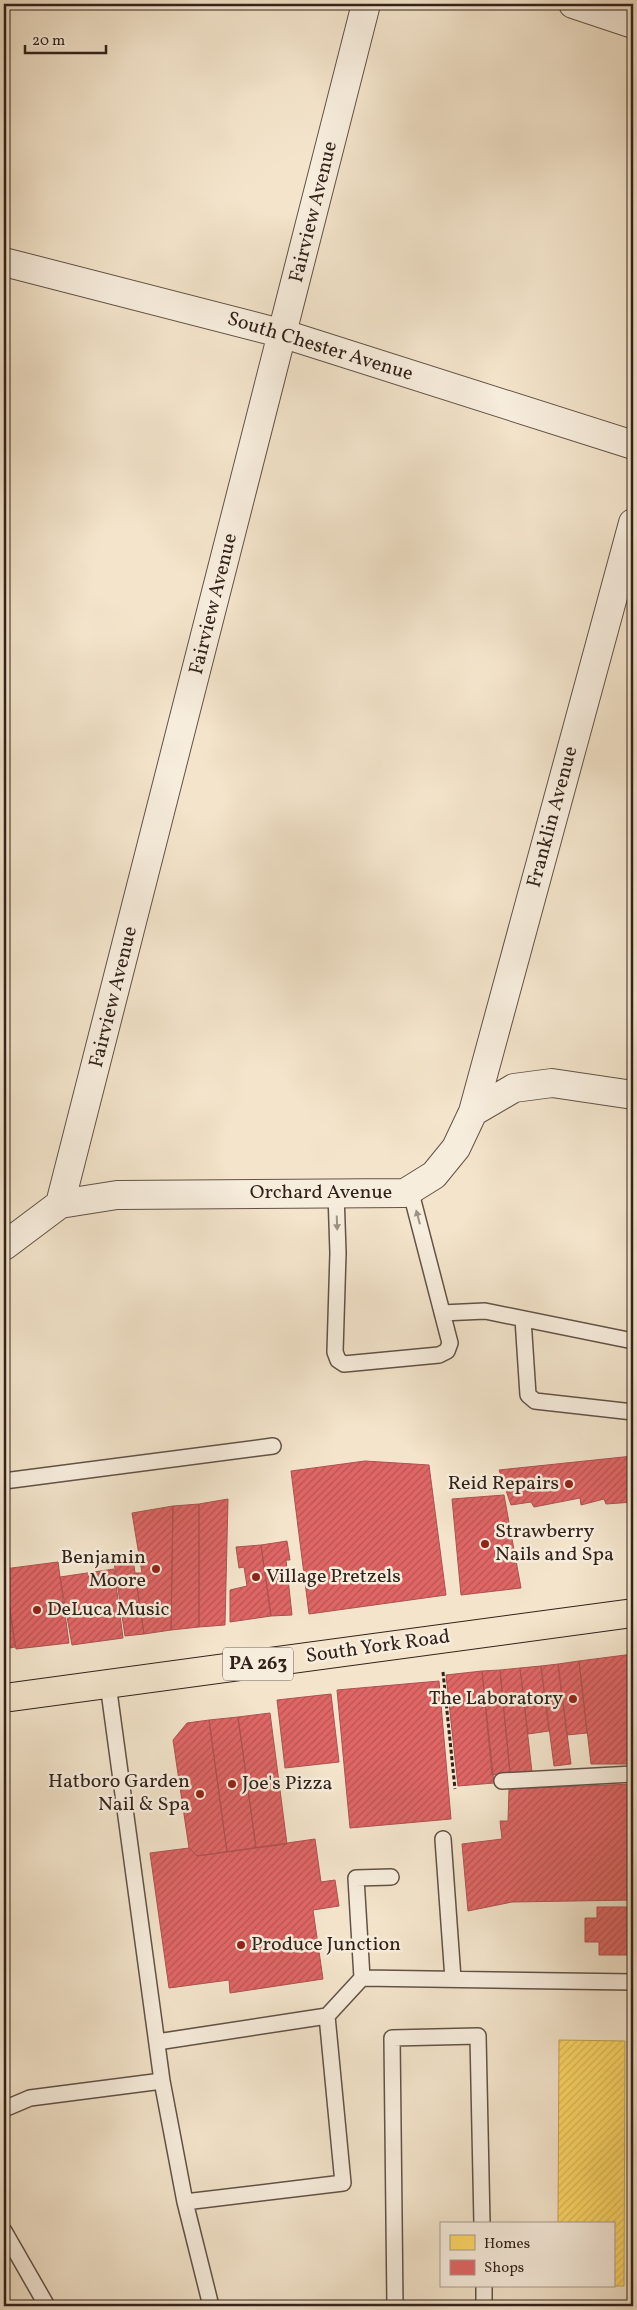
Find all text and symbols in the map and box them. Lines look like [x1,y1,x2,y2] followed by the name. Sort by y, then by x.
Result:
[25,22,106,54] scale bar
[32,31,65,52] text: 20 m
[283,138,345,286] street label: Fairview Avenue
[224,305,416,389] street label: South Chester Avenue
[183,530,245,678] street label: Fairview Avenue
[521,743,585,891] street label: Franklin Avenue
[83,923,145,1071] street label: Fairview Avenue
[250,1179,392,1207] street label: Orchard Avenue
[413,1210,421,1225] one-way arrow
[334,1215,342,1231] one-way arrow
[448,1470,559,1498] place label: Reid Repairs
[563,1478,575,1490] marker: Reid Repairs
[495,1518,614,1569] place label: Strawberry Nails and Spa
[479,1538,491,1550] marker: Strawberry Nails and Spa
[61,1544,146,1595] place label: Benjamin Moore
[150,1563,162,1575] marker: Benjamin Moore
[266,1563,401,1591] place label: Village Pretzels
[250,1571,262,1583] marker: Village Pretzels
[47,1596,170,1624] place label: DeLuca Music
[31,1604,43,1616] marker: DeLuca Music
[304,1623,452,1671] street label: South York Road
[223,1648,293,1680] road number: PA 263
[429,1685,563,1713] place label: The Laboratory
[567,1693,579,1705] marker: The Laboratory
[48,1768,190,1819] place label: Hatboro Garden Nail & Spa
[242,1770,332,1798] place label: Joe's Pizza
[226,1778,238,1790] marker: Joe's Pizza
[194,1788,206,1800] marker: Hatboro Garden Nail & Spa
[251,1931,401,1959] place label: Produce Junction
[235,1939,247,1951] marker: Produce Junction
[440,2222,614,2288] legend
[484,2234,530,2255] text: Homes
[484,2258,524,2279] text: Shops

